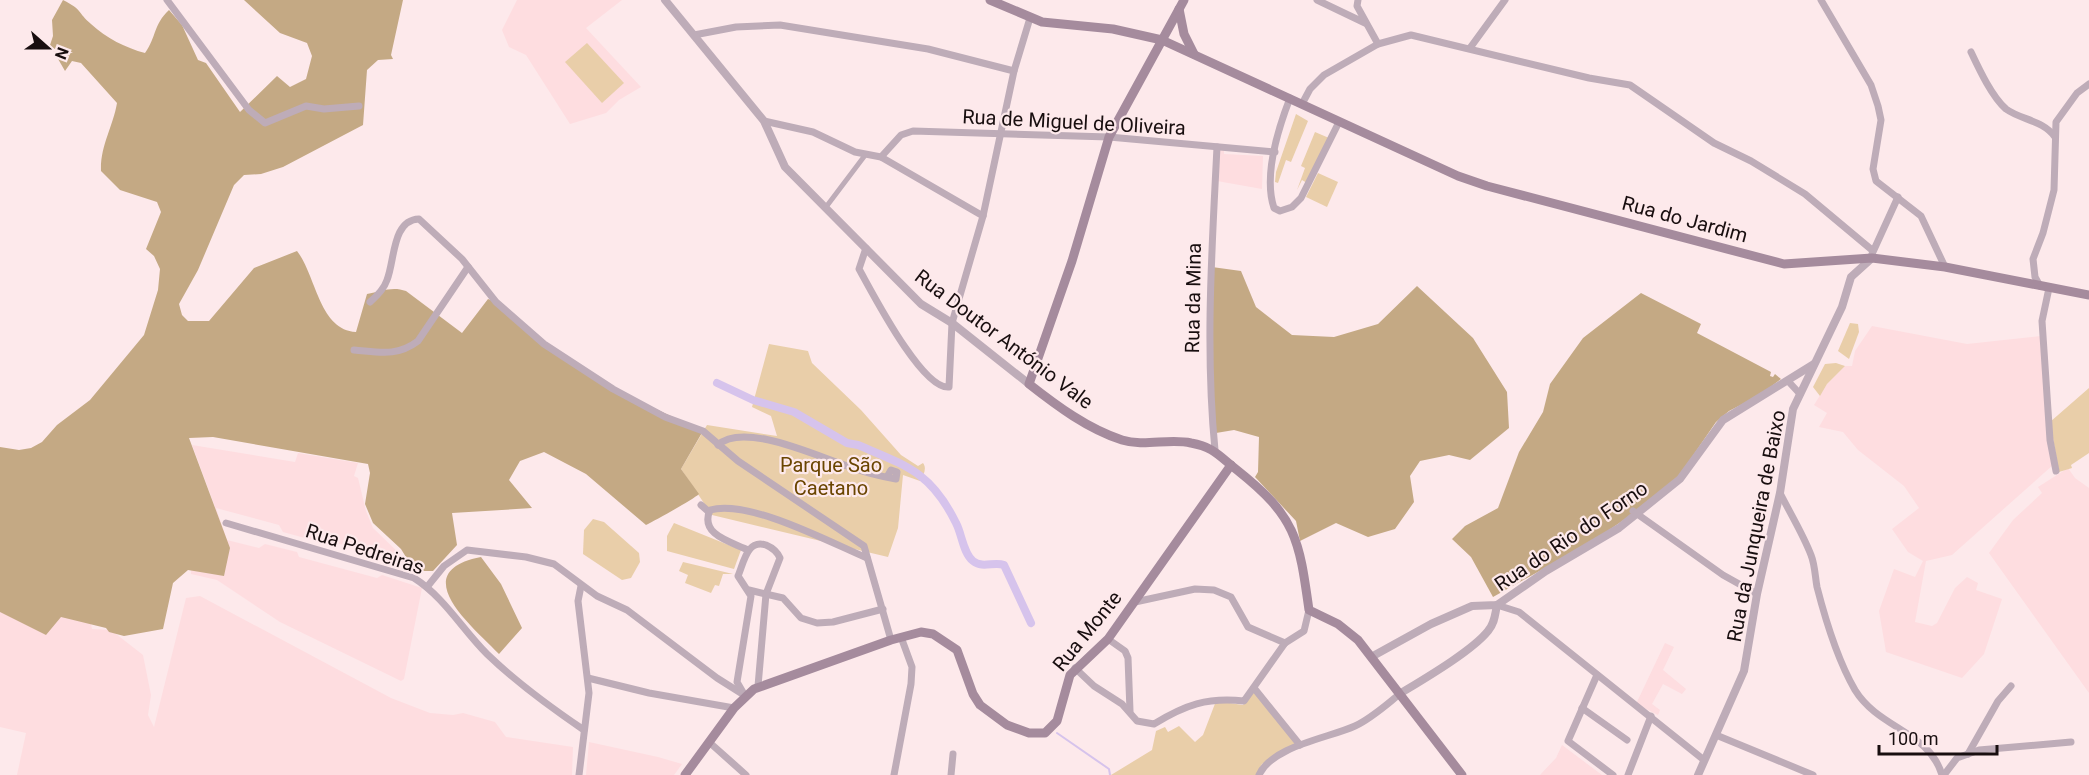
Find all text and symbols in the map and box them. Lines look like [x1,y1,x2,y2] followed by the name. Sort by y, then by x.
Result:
[18,18,78,78] north arrow
[51,45,72,62] text: N
[962,104,1186,140] street label: Rua de Miguel de Oliveira
[1620,191,1750,247] street label: Rua do Jardim
[1180,243,1206,353] street label: Rua da Mina
[910,264,1098,414] street label: Rua Doutor António Vale
[1722,408,1790,644] street label: Rua da Junqueira de Baixo
[780,453,882,500] park label: Parque São Caetano
[1490,476,1652,596] street label: Rua do Rio do Forno
[303,519,427,579] street label: Rua Pedreiras
[1047,586,1127,676] street label: Rua Monte
[1879,718,1998,756] scale bar
[1888,728,1939,749] text: 100 m

